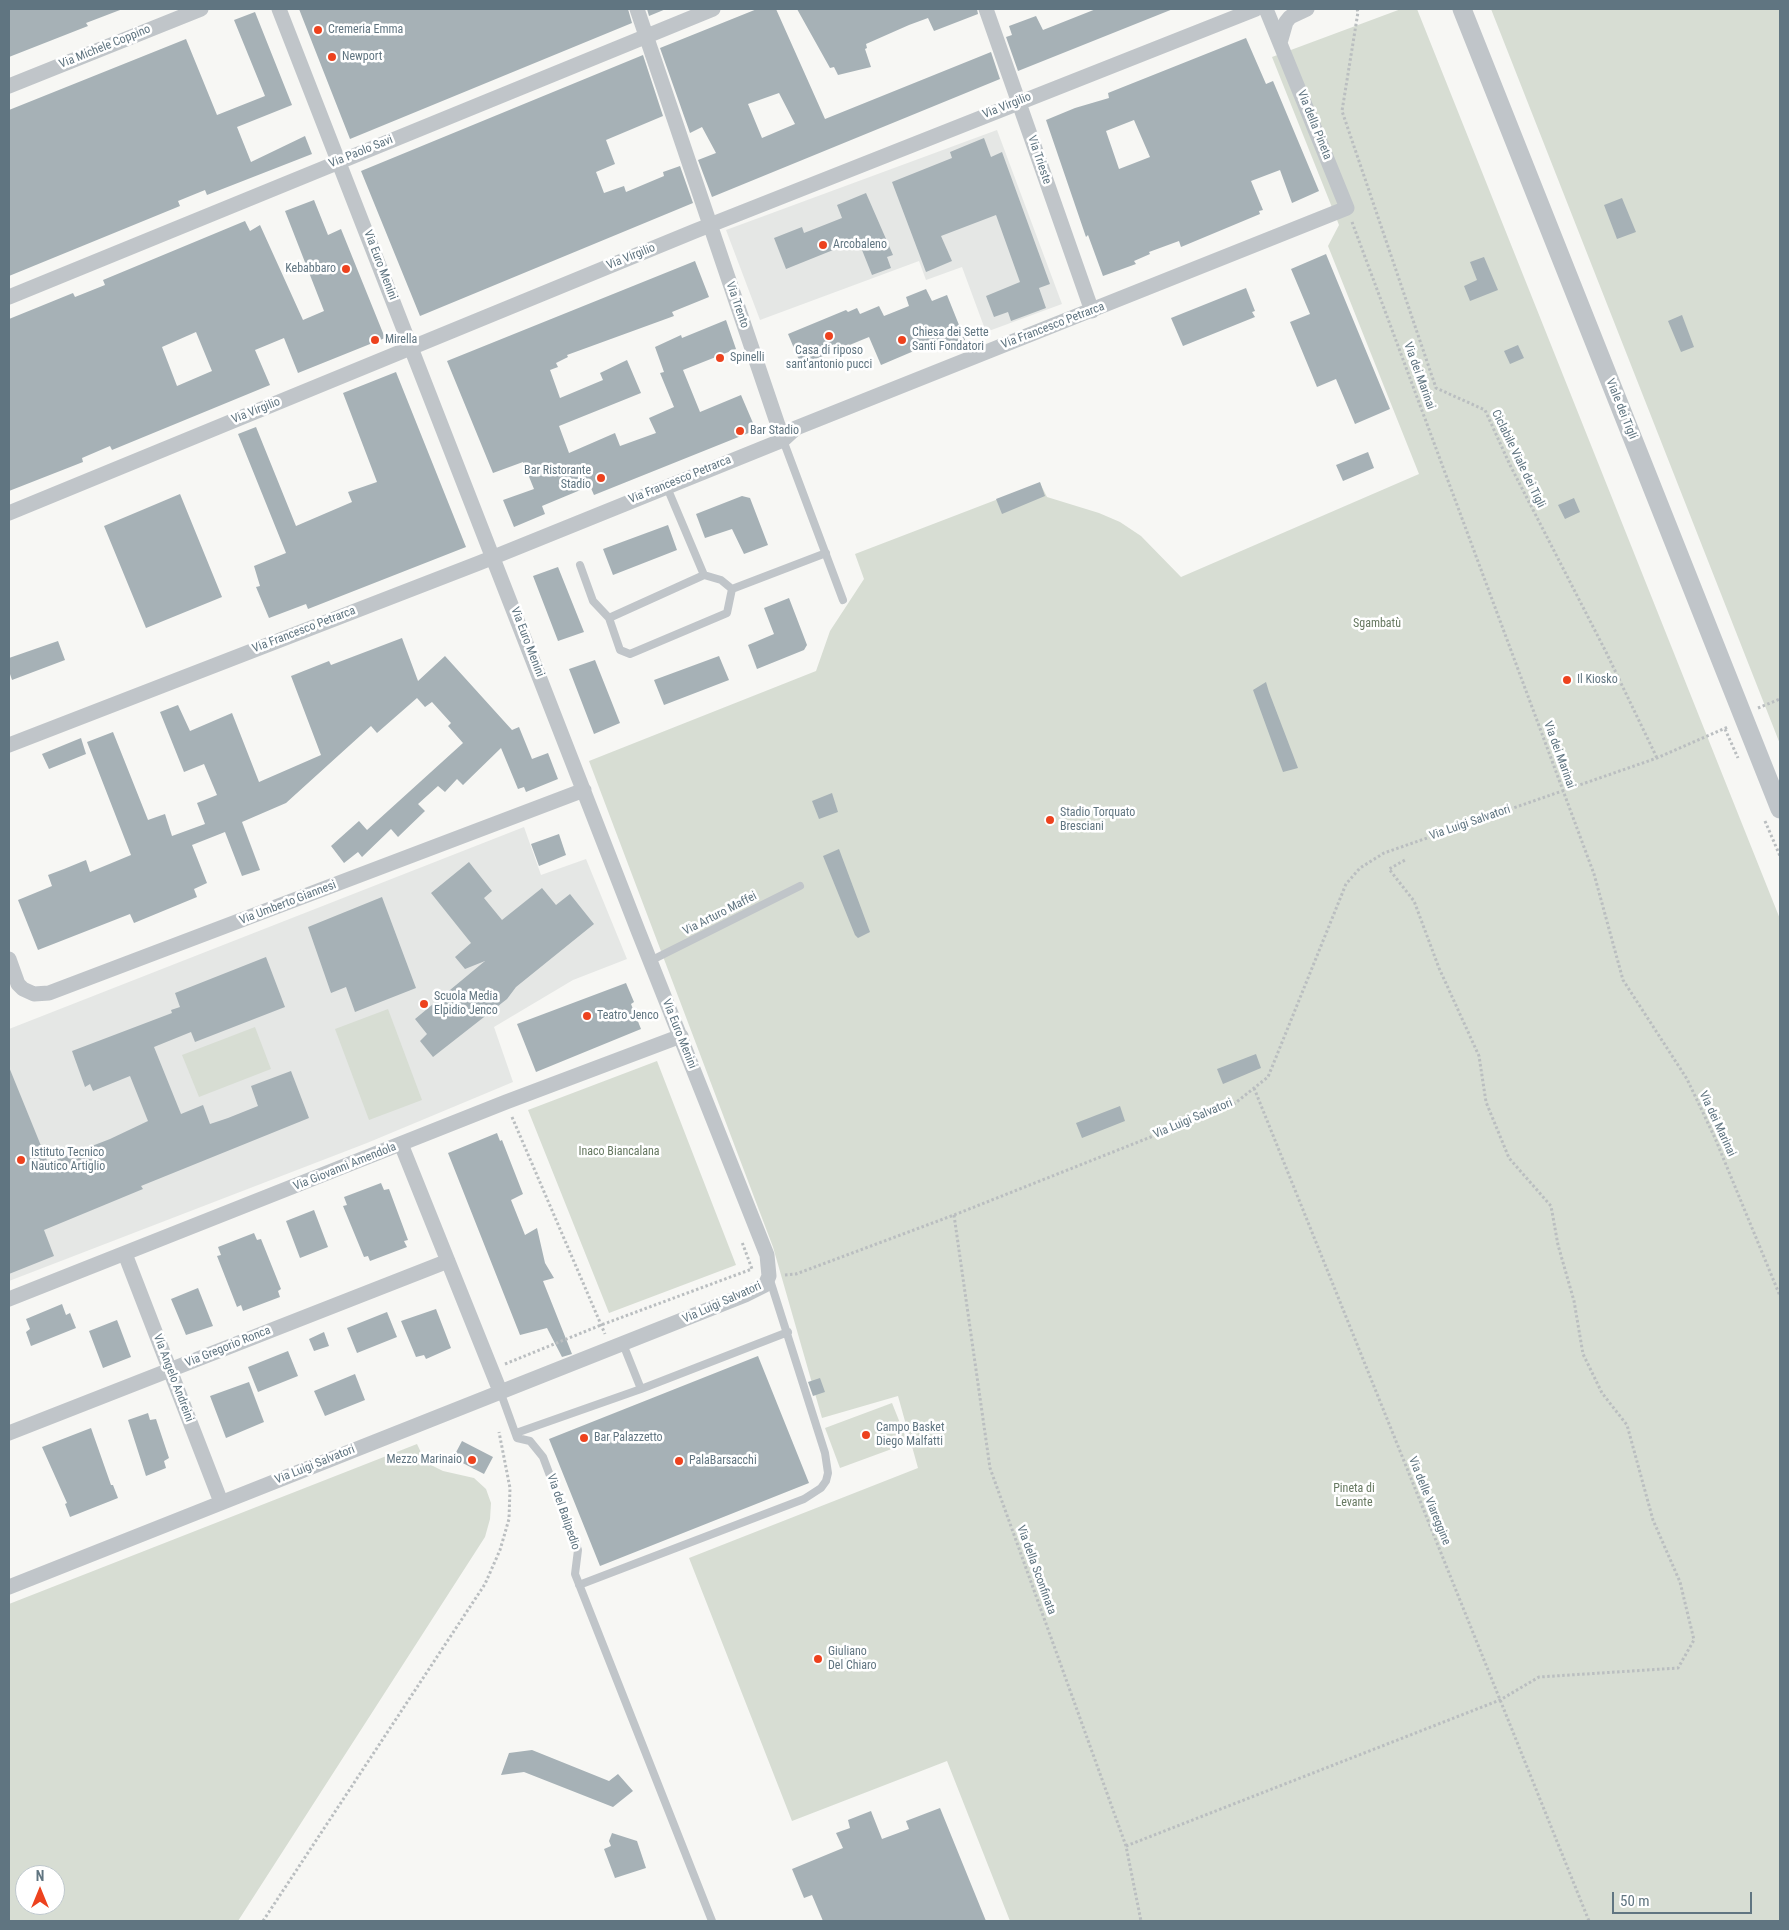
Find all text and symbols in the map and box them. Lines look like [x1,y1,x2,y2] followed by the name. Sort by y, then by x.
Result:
[57,22,153,72] street label: Via Michele Coppino
[328,23,403,37] place label: Cremeria Emma
[312,24,324,36] marker: Cremeria Emma
[342,50,382,64] place label: Newport
[326,51,338,63] marker: Newport
[1294,88,1334,162] street label: Via della Pineta
[981,90,1033,122] street label: Via Virgilio
[327,133,395,171] street label: Via Paolo Savi
[1024,134,1054,186] street label: Via Trieste
[360,228,400,302] street label: Via Euro Menini
[833,238,887,252] place label: Arcobaleno
[817,239,829,251] marker: Arcobaleno
[605,241,657,273] street label: Via Virgilio
[285,262,336,276] place label: Kebabbaro
[340,263,352,275] marker: Kebabbaro
[722,280,752,330] street label: Via Trento
[999,300,1107,352] street label: Via Francesco Petrarca
[912,326,989,354] place label: Chiesa dei Sette Santi Fondatori
[823,330,835,342] marker: Casa di riposo sant'antonio pucci
[385,333,417,347] place label: Mirella
[369,334,381,346] marker: Mirella
[896,334,908,346] marker: Chiesa dei Sette Santi Fondatori
[1400,340,1438,412] street label: Via dei Marinai
[786,344,872,372] place label: Casa di riposo sant'antonio pucci
[730,351,765,365] place label: Spinelli
[714,352,726,364] marker: Spinelli
[1602,377,1640,441] street label: Viale dei Tigli
[230,395,282,427] street label: Via Virgilio
[1488,408,1548,510] street label: Ciclabile Viale dei Tigli
[750,424,799,438] place label: Bar Stadio
[734,425,746,437] marker: Bar Stadio
[627,453,733,507] street label: Via Francesco Petrarca
[524,464,591,492] place label: Bar Ristorante Stadio
[595,472,607,484] marker: Bar Ristorante Stadio
[250,604,358,656] street label: Via Francesco Petrarca
[507,605,547,679] street label: Via Euro Menini
[1353,617,1401,631] park label: Sgambatù
[1577,673,1618,687] place label: Il Kiosko
[1561,674,1573,686] marker: Il Kiosko
[1540,719,1578,791] street label: Via dei Marinai
[1428,802,1512,844] street label: Via Luigi Salvatori
[1060,806,1135,834] place label: Stadio Torquato Bresciani
[1044,814,1056,826] marker: Stadio Torquato Bresciani
[238,878,338,928] street label: Via Umberto Giannesi
[681,889,759,939] street label: Via Arturo Maffei
[434,990,498,1018] place label: Scuola Media Elpidio Jenco
[659,997,699,1071] street label: Via Euro Menini
[418,998,430,1010] marker: Scuola Media Elpidio Jenco
[597,1009,659,1023] place label: Teatro Jenco
[581,1010,593,1022] marker: Teatro Jenco
[1696,1089,1738,1159] street label: Via dei Marinai
[1151,1096,1235,1142] street label: Via Luigi Salvatori
[292,1140,398,1194] street label: Via Giovanni Amendola
[578,1145,660,1159] park label: Inaco Biancalana
[31,1146,105,1174] place label: Istituto Tecnico Nautico Artiglio
[15,1154,27,1166] marker: Istituto Tecnico Nautico Artiglio
[680,1279,764,1327] street label: Via Luigi Salvatori
[183,1323,273,1371] street label: Via Gregorio Ronca
[150,1332,196,1424] street label: Via Angelo Andreini
[876,1421,945,1449] place label: Campo Basket Diego Malfatti
[860,1429,872,1441] marker: Campo Basket Diego Malfatti
[594,1431,663,1445] place label: Bar Palazzetto
[578,1432,590,1444] marker: Bar Palazzetto
[273,1442,357,1488] street label: Via Luigi Salvatori
[387,1453,462,1467] place label: Mezzo Marinaio
[466,1454,478,1466] marker: Mezzo Marinaio
[689,1454,757,1468] place label: PalaBarsacchi
[673,1455,685,1467] marker: PalaBarsacchi
[1405,1455,1453,1547] street label: Via delle Viareggine
[543,1472,583,1552] street label: Via del Balipedio
[1333,1482,1375,1510] park label: Pineta di Levante
[1013,1523,1059,1617] street label: Via della Sconfinata
[828,1645,877,1673] place label: Giuliano Del Chiaro
[812,1653,824,1665] marker: Giuliano Del Chiaro
[15,1865,65,1915] north arrow
[36,1868,44,1884] text: N
[1614,1882,1754,1914] scale bar
[1620,1892,1650,1910] text: 50 m

